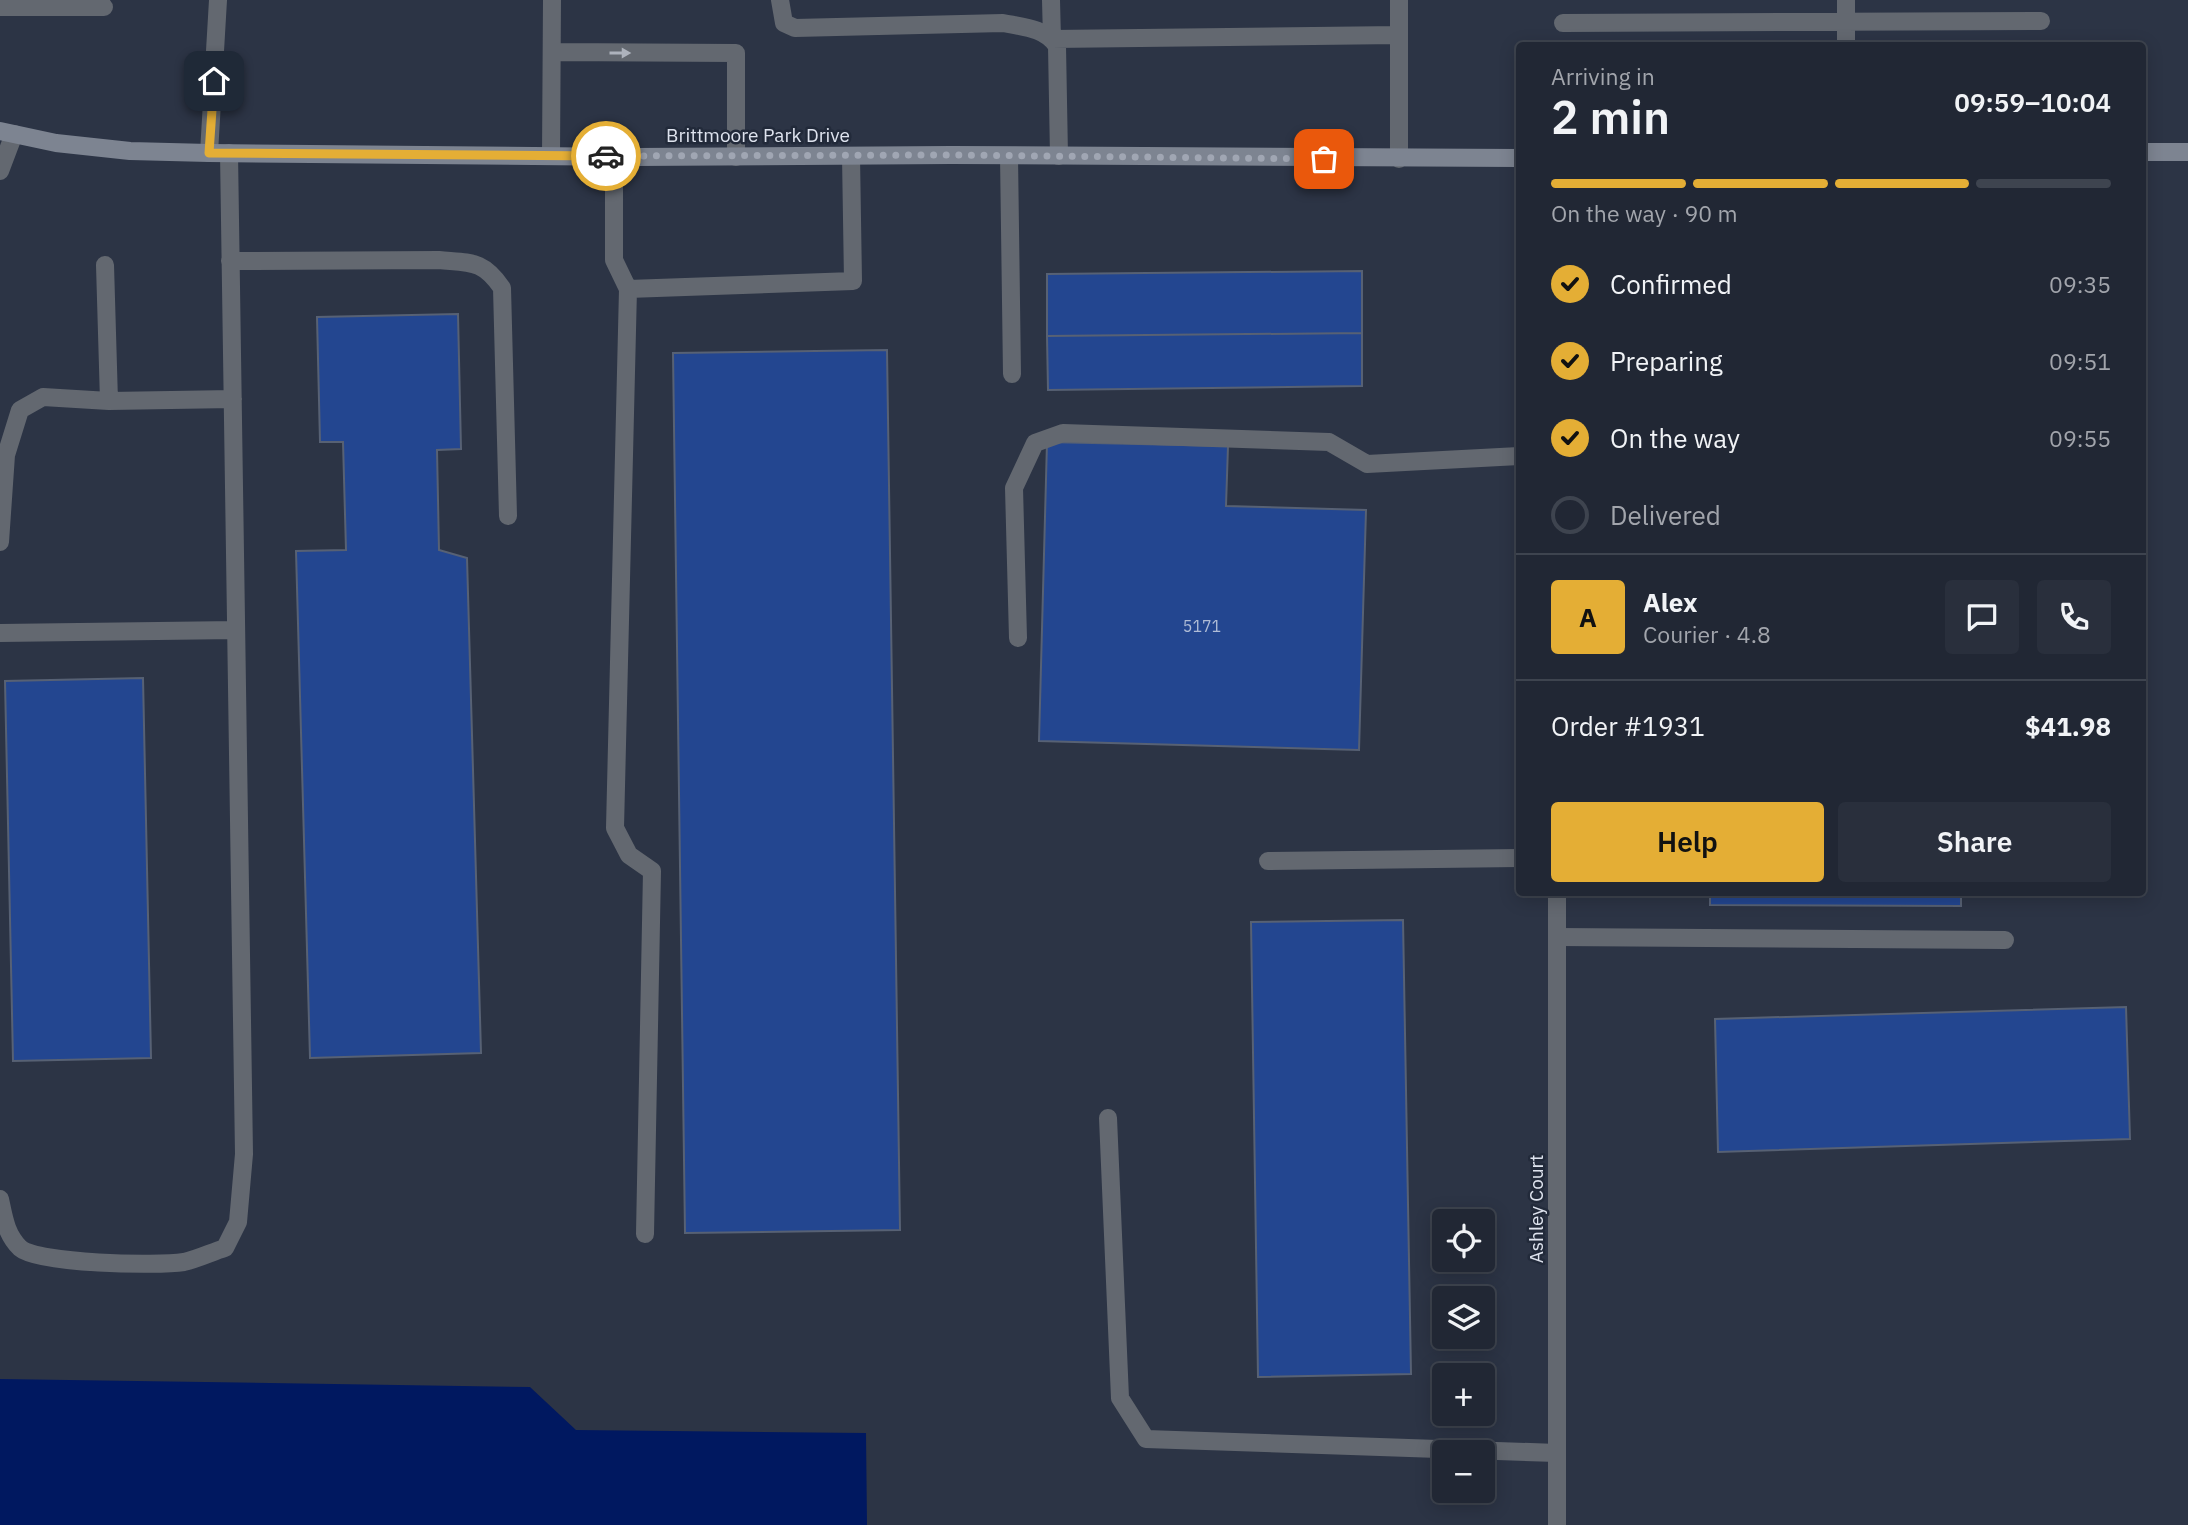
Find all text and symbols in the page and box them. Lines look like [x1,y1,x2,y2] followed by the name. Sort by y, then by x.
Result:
[609,47,631,59] one-way arrow
[184,51,244,111] pin
[1551,61,1655,91] text: Arriving in
[195,62,233,100] icon: home
[1954,85,2111,119] text: 09:59–10:04
[1551,87,1670,147] text: 2 min
[571,121,641,191] courier
[666,123,850,147] street label: Brittmoore Park Drive
[1294,129,1354,189] pin
[587,137,625,175] icon: car
[1305,140,1343,178] icon: bag
[1551,198,1738,228] text: On the way · 90 m
[1551,265,1589,303] icon: check
[1610,267,1732,301] text: Confirmed
[2049,269,2111,299] text: 09:35
[1551,342,1589,380] icon: check
[1610,344,1723,378] text: Preparing
[2049,346,2111,376] text: 09:51
[1551,419,1589,457] icon: check
[1610,421,1740,455] text: On the way
[2049,423,2111,453] text: 09:55
[1610,498,1721,532] text: Delivered
[1945,580,2019,654] button: chat
[2037,580,2111,654] button: phone
[1643,585,1697,619] text: Alex
[1579,600,1597,634] text: A
[1183,616,1221,636] house number: 5171
[1643,619,1771,649] text: Courier · 4.8
[1551,709,1705,743] text: Order #1931
[2025,709,2111,743] text: $41.98
[1551,802,1824,882] button: Help
[1838,802,2111,882] button: Share
[1524,1155,1548,1263] street label: Ashley Court
[1432,1209,1495,1503] map controls
[1432,1209,1495,1272] button: locate
[1432,1286,1495,1349] button: layers
[1432,1363,1495,1426] button: +
[1432,1440,1495,1503] button: −

